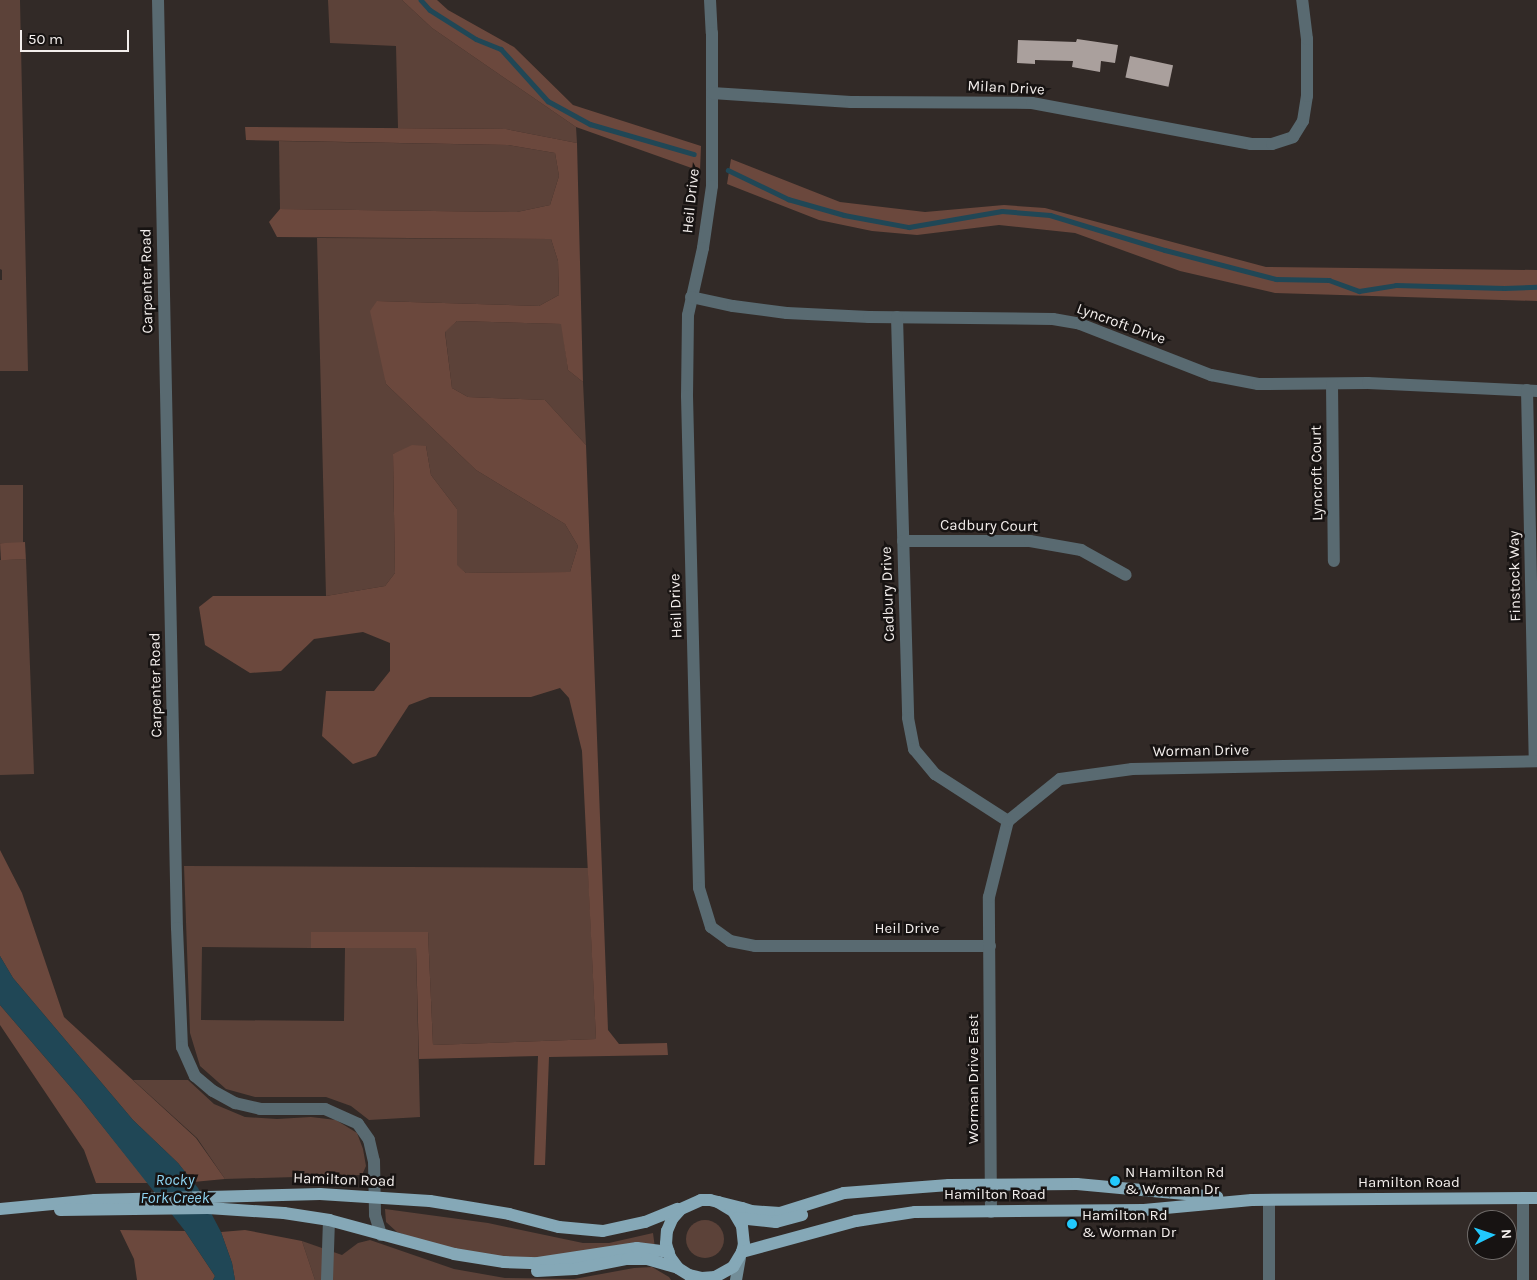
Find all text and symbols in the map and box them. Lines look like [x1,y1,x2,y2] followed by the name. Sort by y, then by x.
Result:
[22,20,131,52] scale bar
[28,30,63,48] text: 50 m
[967,77,1045,99] street label: Milan Drive
[679,168,703,234] street label: Heil Drive
[137,228,157,334] street label: Carpenter Road
[1074,300,1168,348] street label: Lyncroft Drive
[1307,425,1327,521] street label: Lyncroft Court
[940,516,1038,536] street label: Cadbury Court
[1505,530,1525,622] street label: Finstock Way
[877,546,899,642] street label: Cadbury Drive
[666,573,686,639] street label: Heil Drive
[146,632,166,738] street label: Carpenter Road
[1153,741,1249,761] street label: Worman Drive
[875,920,939,938] street label: Heil Drive
[965,1014,983,1144] street label: Worman Drive East
[1125,1163,1224,1198] place label: N Hamilton Rd & Worman Dr
[293,1169,395,1191] street label: Hamilton Road
[140,1170,210,1208] water label: Rocky Fork Creek
[1358,1174,1460,1192] street label: Hamilton Road
[1109,1175,1121,1187] marker: N Hamilton Rd & Worman Dr
[944,1186,1046,1204] street label: Hamilton Road
[1082,1206,1176,1241] place label: Hamilton Rd & Worman Dr
[1467,1210,1517,1260] north arrow
[1066,1218,1078,1230] marker: Hamilton Rd & Worman Dr
[1498,1228,1515,1240] text: N

